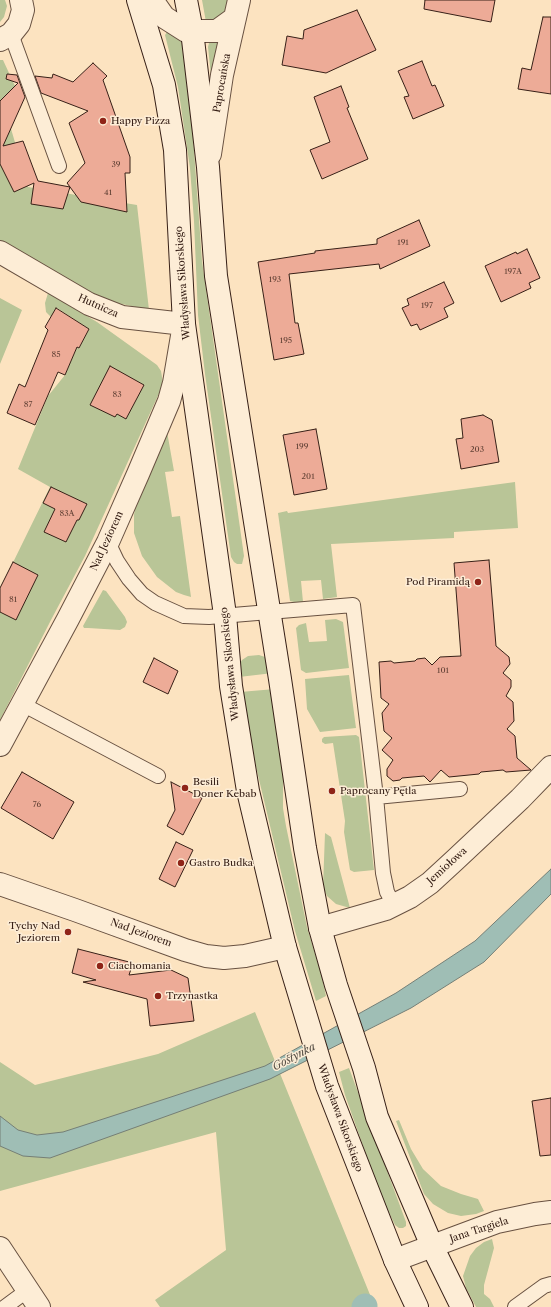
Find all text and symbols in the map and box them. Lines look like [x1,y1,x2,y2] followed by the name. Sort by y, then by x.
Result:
[211,52,233,114] street label: Paprocańska
[111,115,170,127] place label: Happy Pizza
[98,116,108,126] marker: Happy Pizza
[111,160,121,170] house number: 39
[104,188,112,198] house number: 41
[173,226,193,340] street label: Władysława Sikorskiego
[397,238,409,248] house number: 191
[504,267,522,277] house number: 197A
[269,275,281,285] house number: 193
[76,292,120,320] street label: Hutnicza
[421,301,433,311] house number: 197
[280,336,292,346] house number: 195
[51,350,61,360] house number: 85
[112,390,122,400] house number: 83
[24,400,32,410] house number: 87
[296,442,308,452] house number: 199
[470,445,484,455] house number: 203
[301,472,315,482] house number: 201
[59,509,75,519] house number: 83A
[88,509,126,573] street label: Nad Jeziorem
[406,576,470,588] place label: Pod Piramidą
[473,577,483,587] marker: Pod Piramidą
[9,595,17,605] house number: 81
[218,607,242,721] street label: Władysława Sikorskiego
[437,666,449,676] house number: 101
[193,776,256,800] place label: Besili Doner Kebab
[180,783,190,793] marker: Besili Doner Kebab
[340,785,417,797] place label: Paprocany Pętla
[327,786,337,796] marker: Paprocany Pętla
[33,800,41,810] house number: 76
[425,845,469,887] street label: Jemiołowa
[189,857,253,869] place label: Gastro Budka
[176,858,186,868] marker: Gastro Budka
[109,916,173,950] street label: Nad Jeziorem
[9,920,60,944] place label: Tychy Nad Jeziorem
[63,927,73,937] marker: Tychy Nad Jeziorem
[108,960,171,972] place label: Ciachomania
[95,961,105,971] marker: Ciachomania
[166,990,218,1002] place label: Trzynastka
[153,991,163,1001] marker: Trzynastka
[270,1040,318,1074] water label: Gostynka
[315,1062,365,1174] street label: Władysława Sikorskiego
[448,1215,510,1245] street label: Jana Targiela

